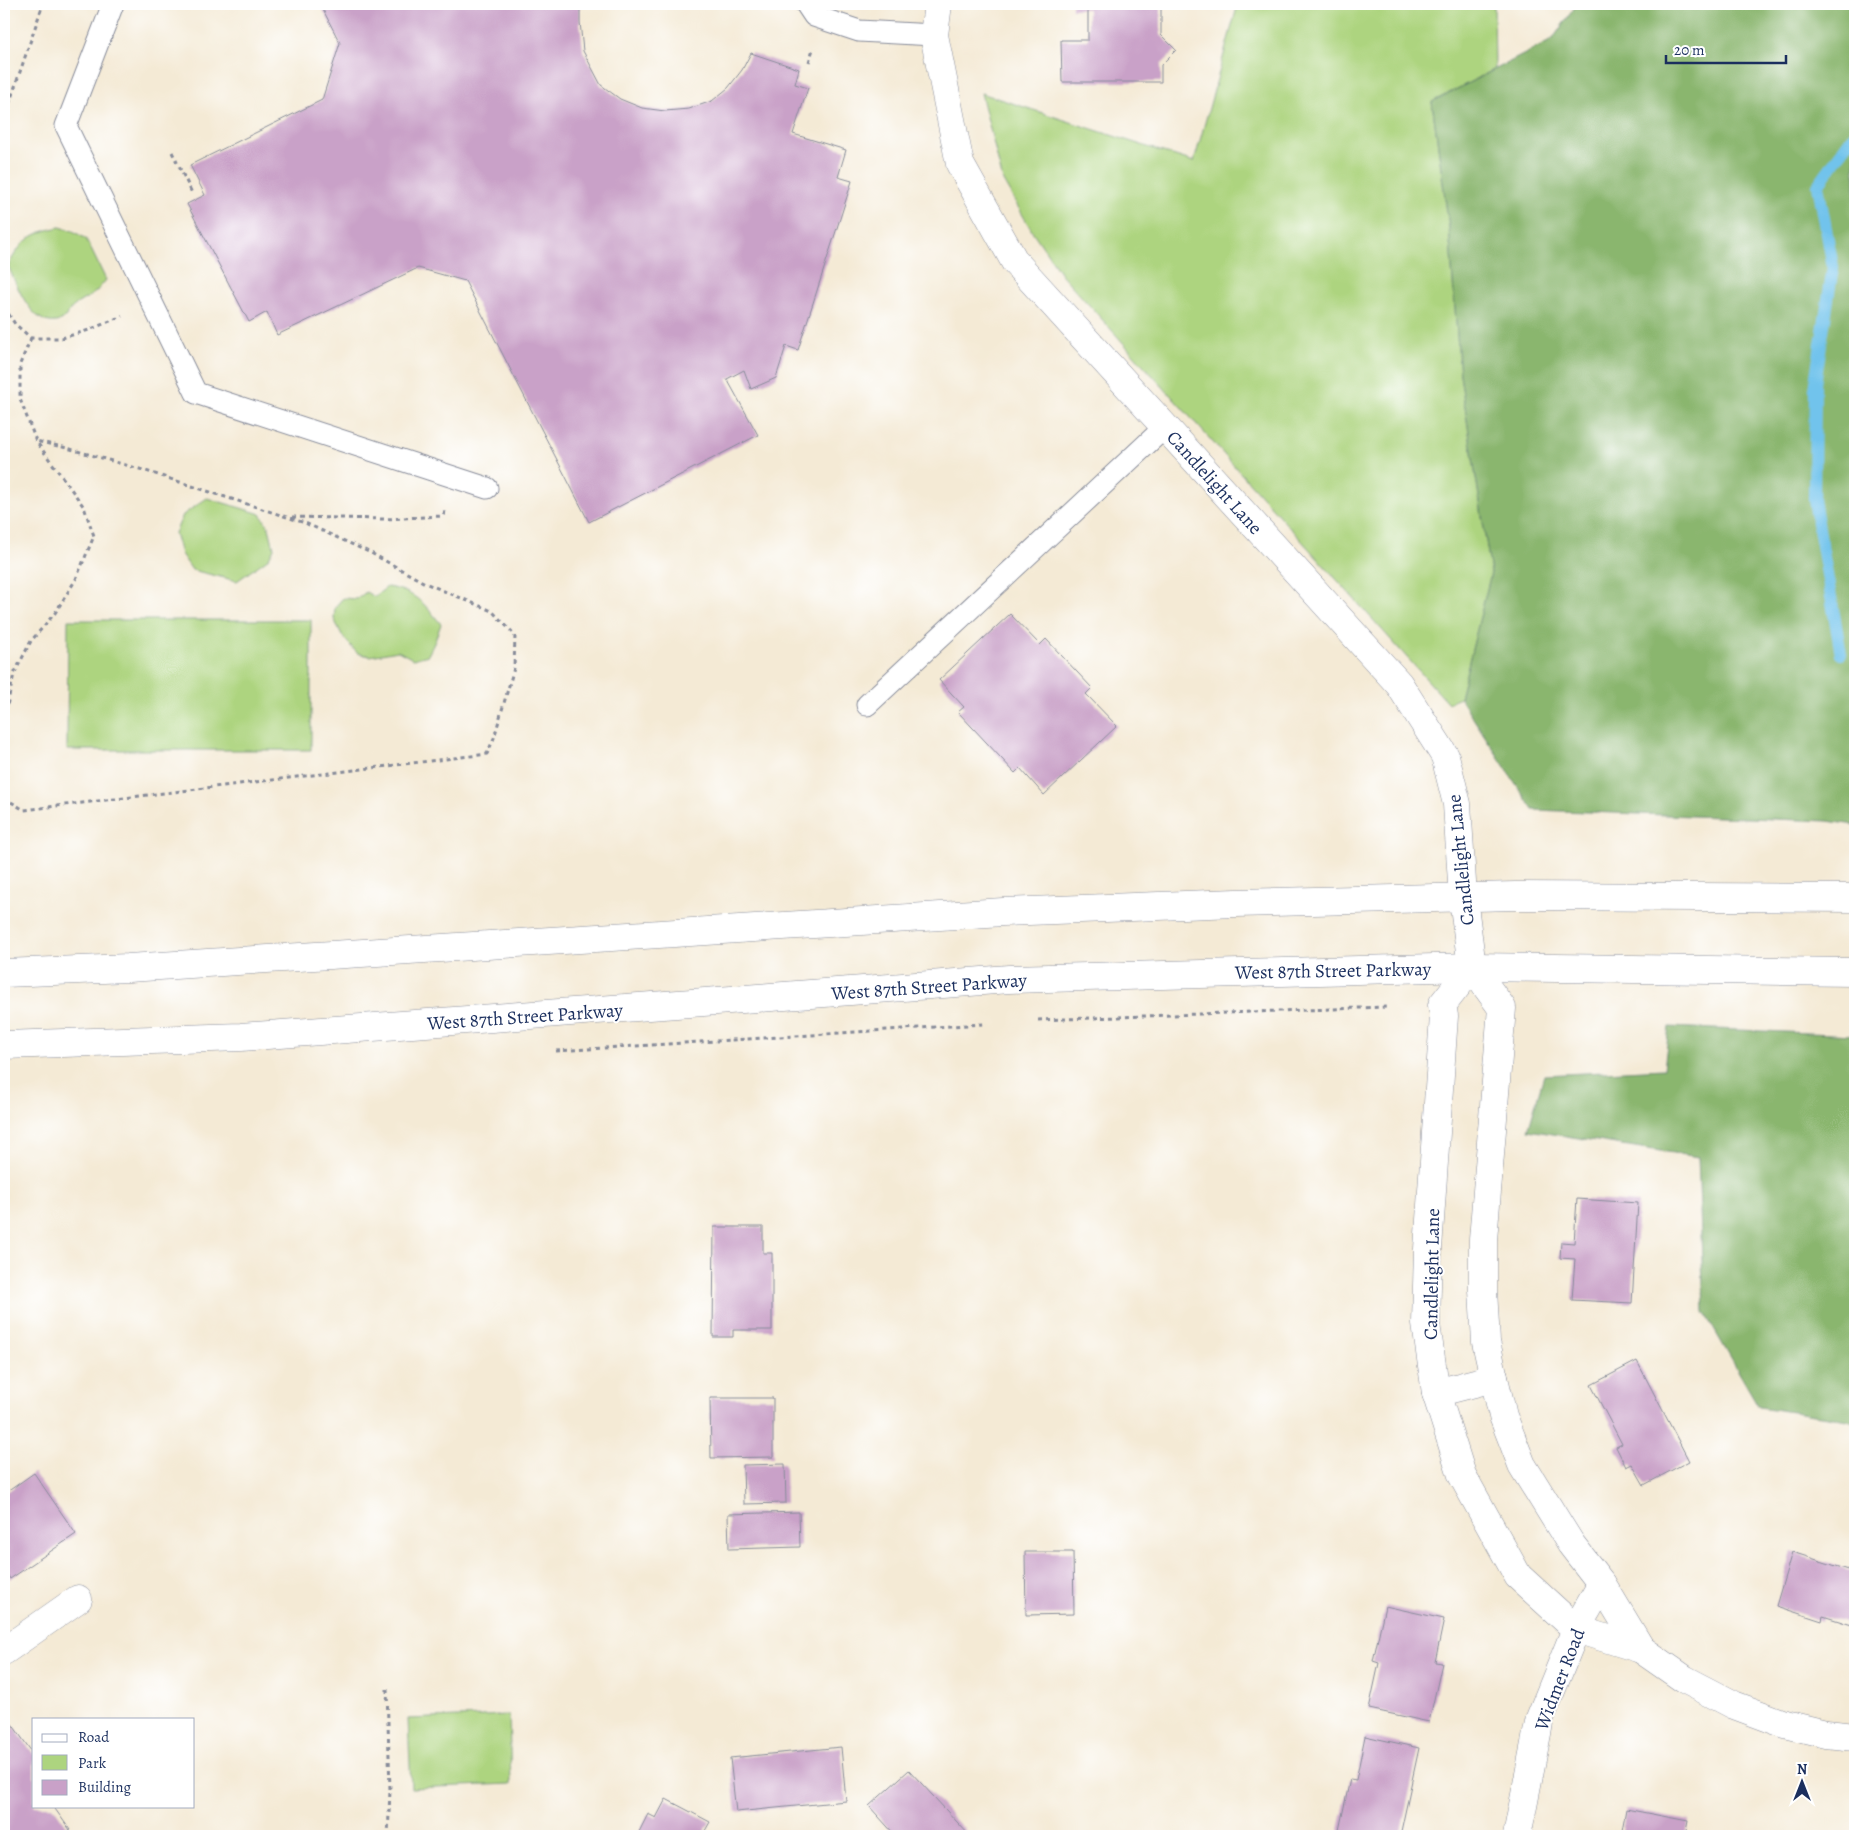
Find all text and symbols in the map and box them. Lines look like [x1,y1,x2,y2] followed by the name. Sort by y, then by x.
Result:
[1666,32,1786,64] scale bar
[1674,40,1705,60] text: 20 m
[1161,425,1268,540] street label: Candlelight Lane
[1441,793,1481,927] street label: Candlelight Lane
[1234,956,1432,986] street label: West 87th Street Parkway
[829,967,1028,1007] street label: West 87th Street Parkway
[425,997,624,1037] street label: West 87th Street Parkway
[1418,1208,1446,1340] street label: Candlelight Lane
[1528,1624,1592,1735] street label: Widmer Road
[32,1718,195,1808] legend
[78,1727,110,1747] text: Road
[78,1753,107,1773] text: Park
[1776,1758,1826,1808] north arrow
[1797,1760,1807,1779] text: N
[78,1777,131,1797] text: Building

